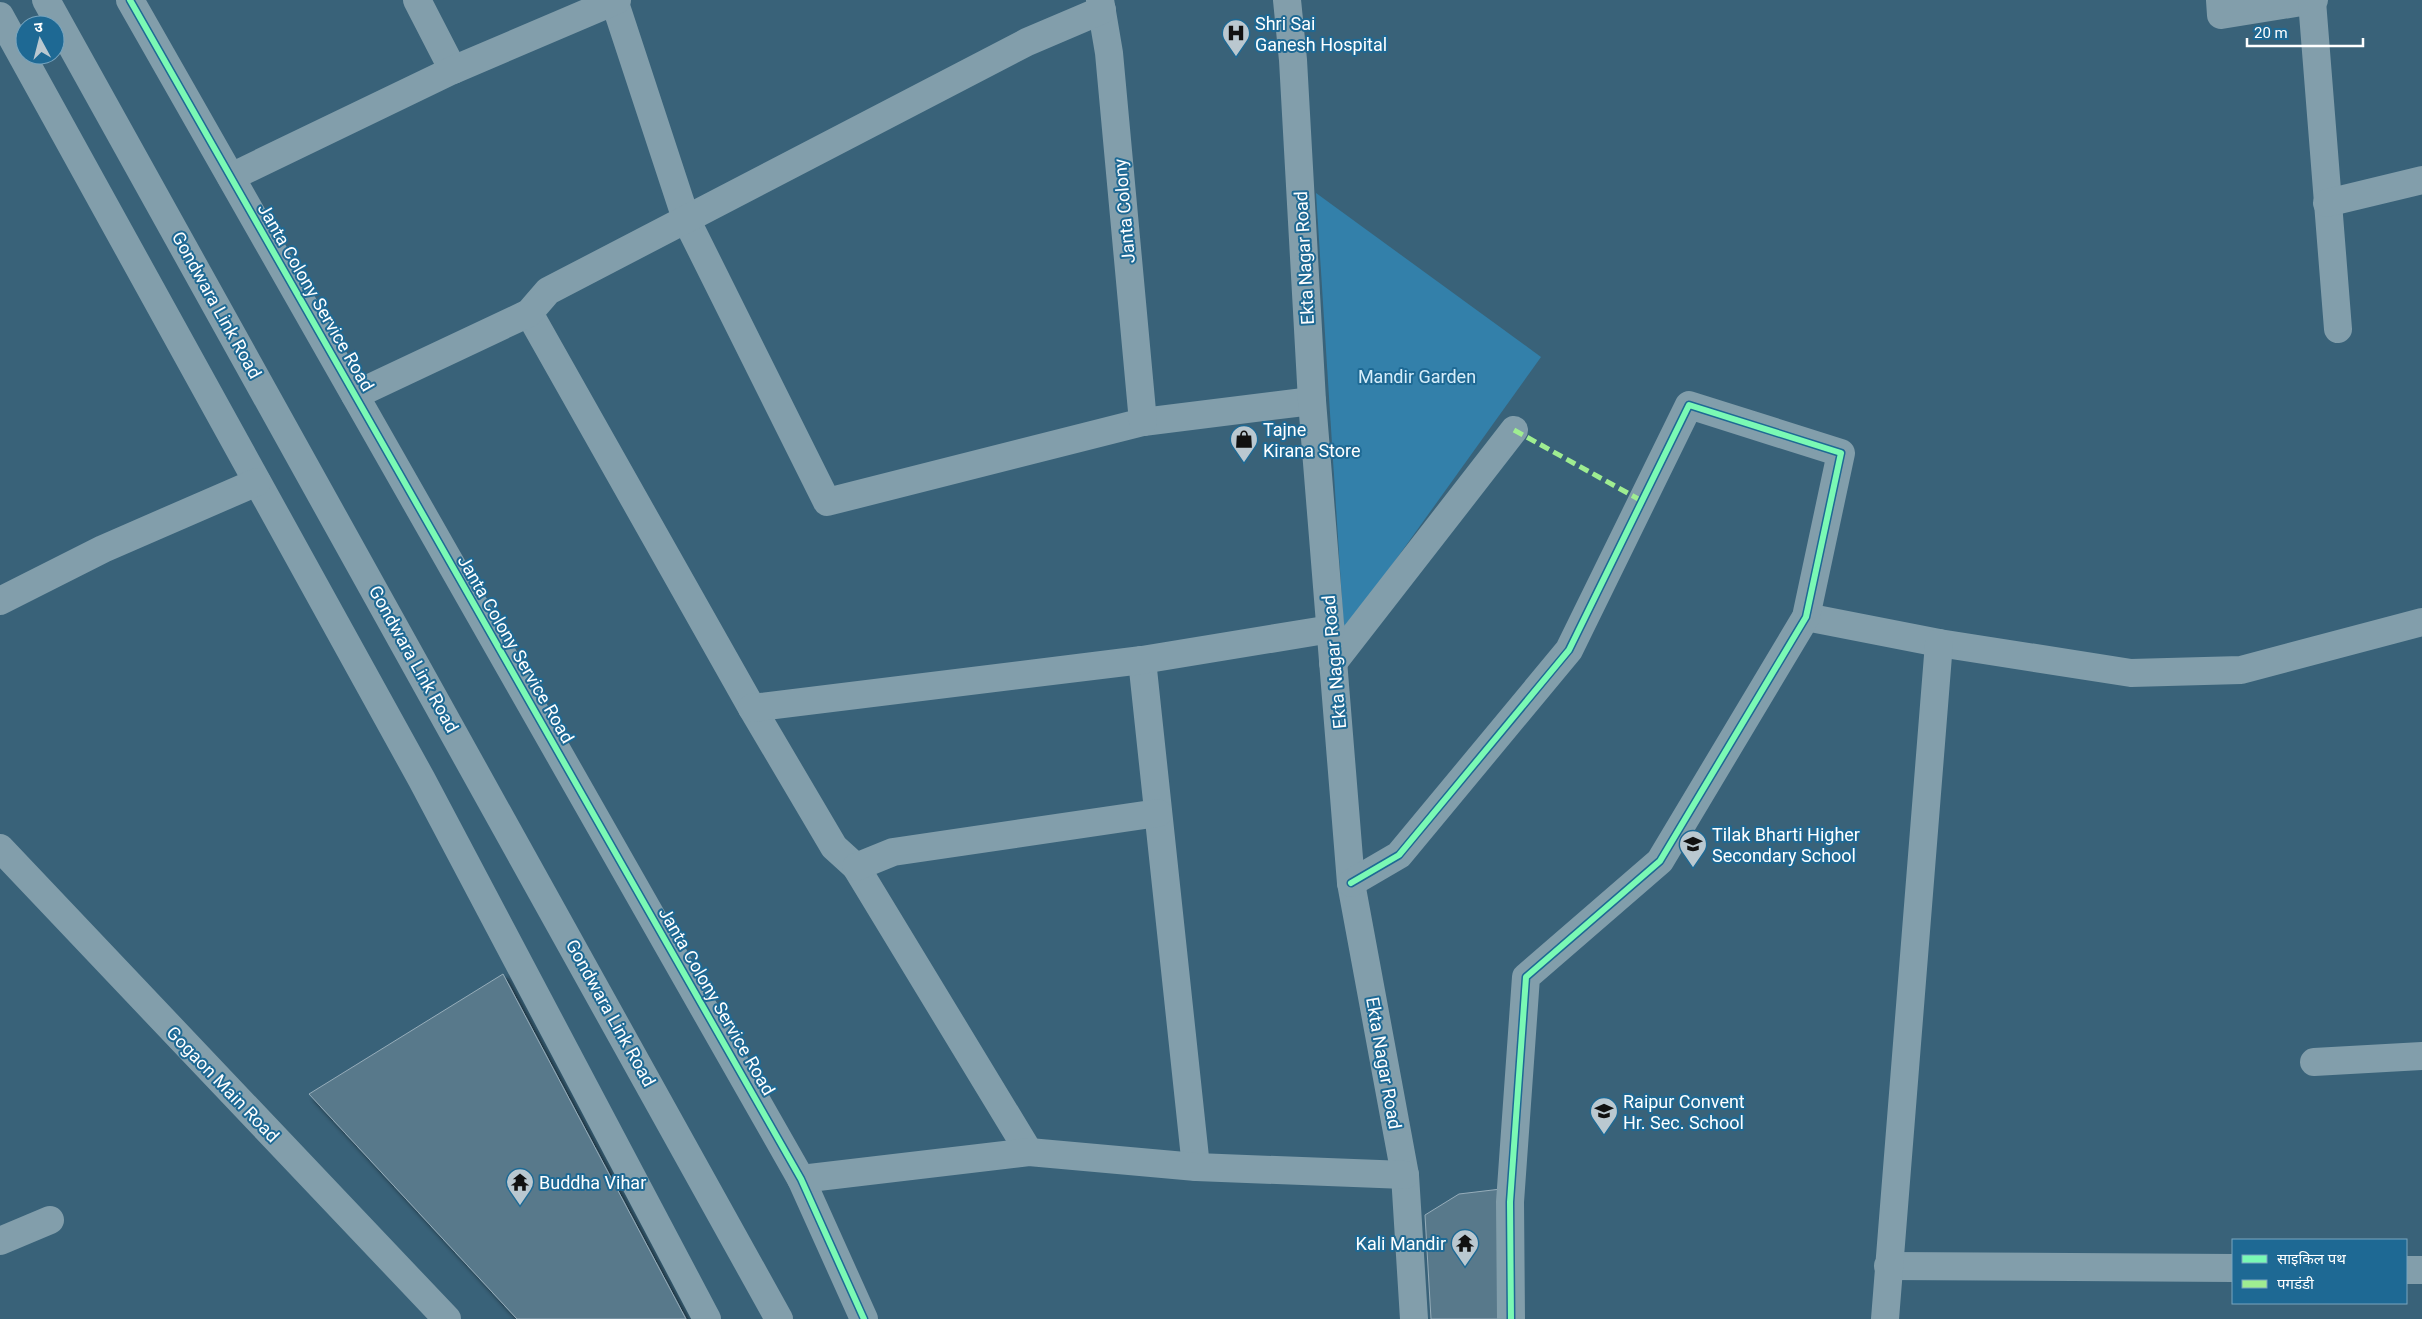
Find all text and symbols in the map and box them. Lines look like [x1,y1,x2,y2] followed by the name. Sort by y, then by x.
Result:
[1255,13,1387,55] place label: Shri Sai Ganesh Hospital
[15,15,65,65] north arrow
[2247,15,2363,47] scale bar
[1221,18,1251,57] hospital icon: Shri Sai Ganesh Hospital
[33,19,44,36] text: उ
[2254,24,2288,42] text: 20 m
[1109,157,1139,264] street label: Janta Colony
[1290,191,1318,325] street label: Ekta Nagar Road
[253,199,379,395] street label: Janta Colony Service Road
[168,228,266,382] street label: Gondwara Link Road
[1358,366,1476,387] park label: Mandir Garden
[1263,419,1361,461] place label: Tajne Kirana Store
[1229,424,1259,463] shop icon: Tajne Kirana Store
[453,551,579,747] street label: Janta Colony Service Road
[365,582,463,736] street label: Gondwara Link Road
[1318,594,1350,730] street label: Ekta Nagar Road
[1712,824,1860,866] place label: Tilak Bharti Higher Secondary School
[1678,829,1708,868] school or university icon: Tilak Bharti Higher Secondary School
[654,903,780,1099] street label: Janta Colony Service Road
[562,936,660,1090] street label: Gondwara Link Road
[1362,995,1406,1131] street label: Ekta Nagar Road
[162,1022,284,1146] street label: Gogaon Main Road
[1623,1091,1745,1133] place label: Raipur Convent Hr. Sec. School
[1589,1096,1619,1135] school or university icon: Raipur Convent Hr. Sec. School
[505,1167,535,1206] temple icon: Buddha Vihar
[539,1172,646,1193] place label: Buddha Vihar
[1450,1228,1480,1267] temple icon: Kali Mandir
[1356,1233,1446,1254] place label: Kali Mandir
[2232,1239,2407,1304] legend
[2277,1250,2346,1268] text: साइकिल पथ
[2277,1275,2315,1293] text: पगडंडी

